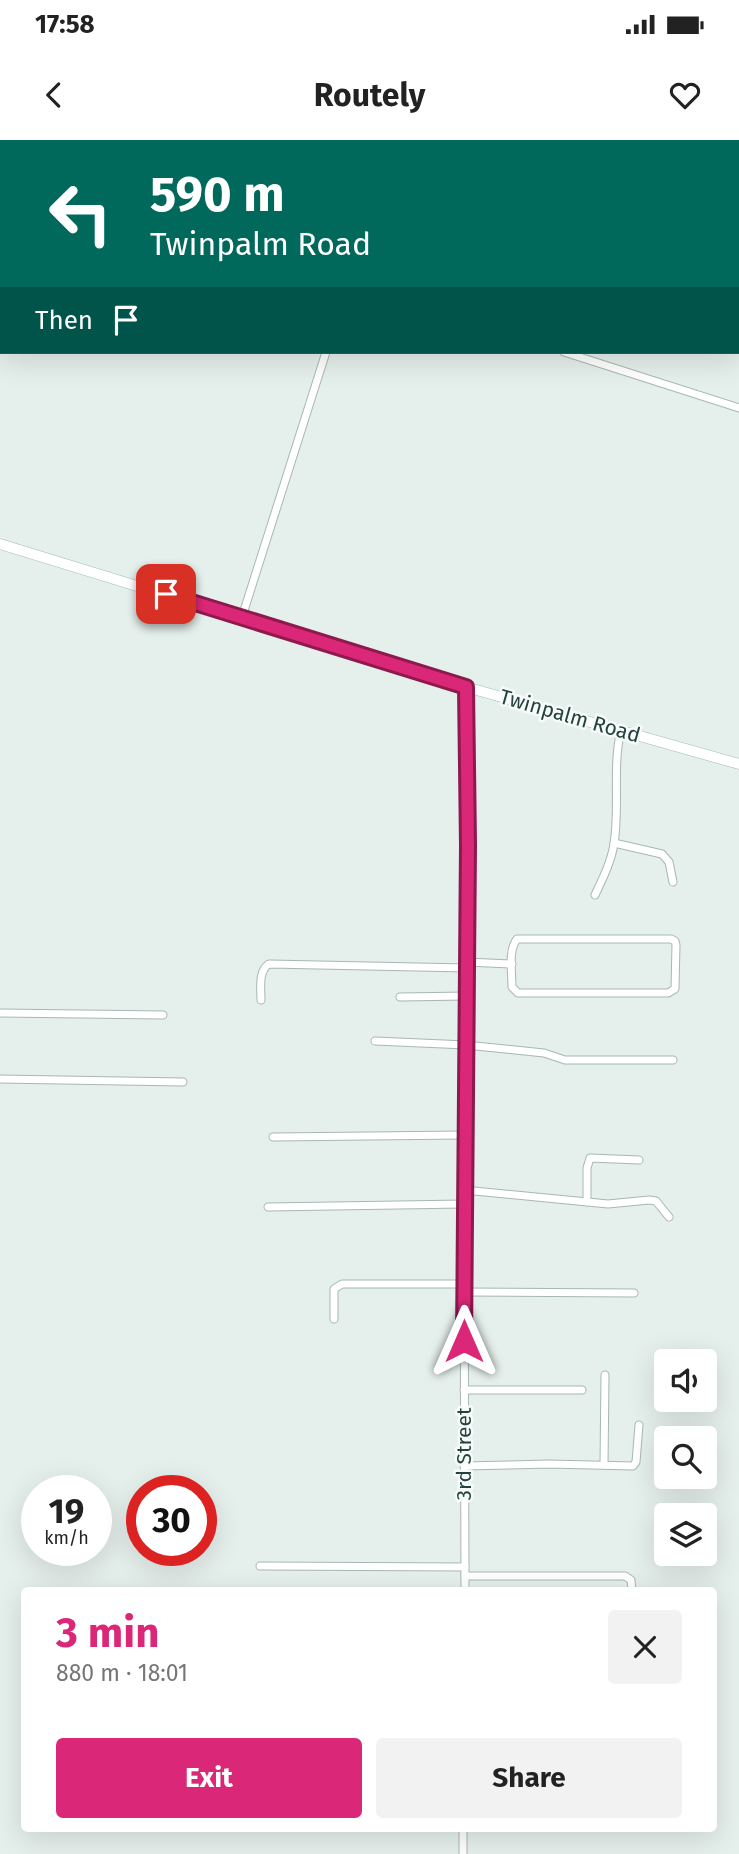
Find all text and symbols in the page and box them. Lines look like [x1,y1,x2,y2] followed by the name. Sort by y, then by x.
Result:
[35,9,95,40] text: 17:58
[35,76,73,114] icon: back
[314,76,425,114] text: Routely
[666,76,704,114] icon: heart
[150,165,285,224] text: 590 m
[35,168,126,259] icon: left
[150,225,371,263] text: Twinpalm Road
[107,301,145,339] icon: arrive
[35,305,93,336] text: Then
[136,564,196,624] pin
[147,575,185,613] icon: arrive
[497,684,643,748] street label: Twinpalm Road
[427,1304,501,1378] position arrow
[654,1349,717,1566] map controls
[654,1349,717,1412] button: sound
[451,1407,477,1501] street label: 3rd Street
[654,1426,717,1489] button: search
[126,1475,217,1566] speed limit sign: 30
[49,1490,84,1532] text: 19
[654,1503,717,1566] button: layers
[44,1527,89,1549] text: km/h
[56,1608,159,1658] text: 3 min
[608,1610,682,1684] button: close
[56,1659,188,1687] text: 880 m · 18:01
[56,1738,362,1818] button: Exit
[376,1738,682,1818] button: Share

